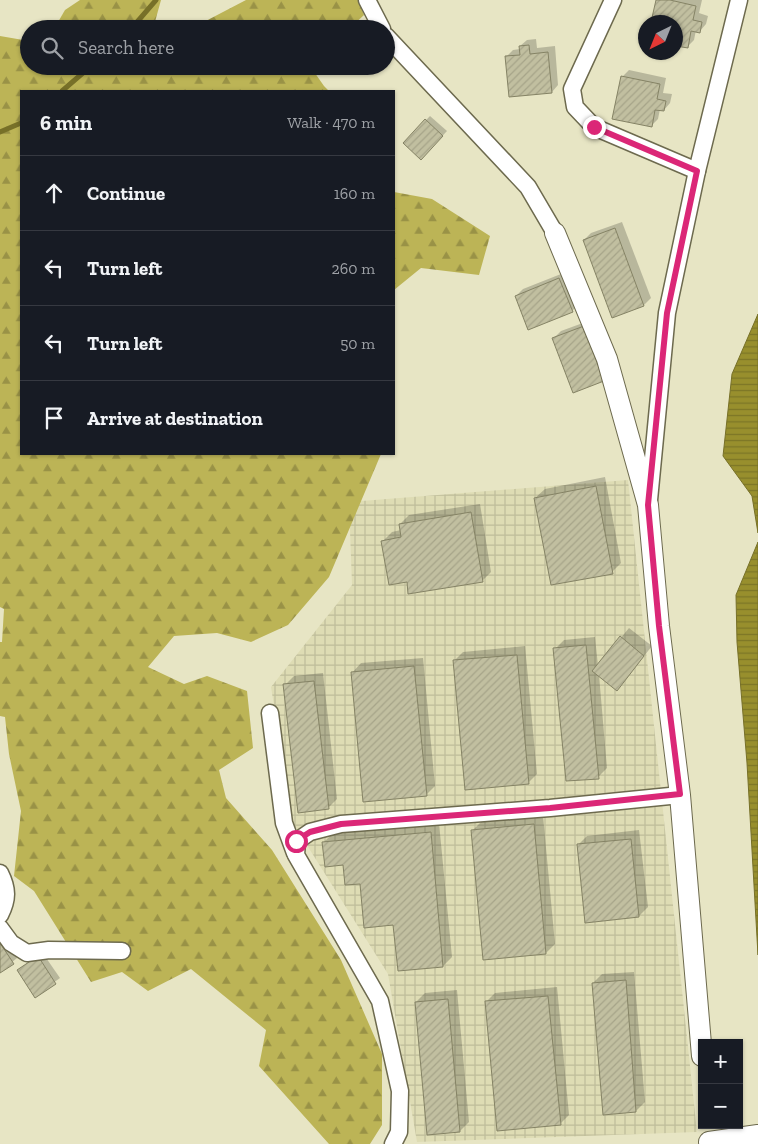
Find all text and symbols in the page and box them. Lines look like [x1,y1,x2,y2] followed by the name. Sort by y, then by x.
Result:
[638,15,683,60] north arrow
[20,20,395,75] search box
[38,34,66,62] icon: search
[78,36,174,59] text: Search here
[40,110,92,135] text: 6 min
[287,113,375,132] text: Walk · 470 m
[583,116,606,139] route end
[40,179,68,207] icon: ahead
[87,182,165,205] text: Continue
[334,184,375,203] text: 160 m
[40,254,68,282] icon: left
[87,257,162,280] text: Turn left
[332,259,375,278] text: 260 m
[40,329,68,357] icon: left
[87,332,162,355] text: Turn left
[340,334,375,353] text: 50 m
[40,404,68,432] icon: arrive
[87,407,263,430] text: Arrive at destination
[285,830,308,853] route start
[698,1039,743,1129] map controls
[698,1039,743,1084] button: +
[698,1084,743,1129] button: −

